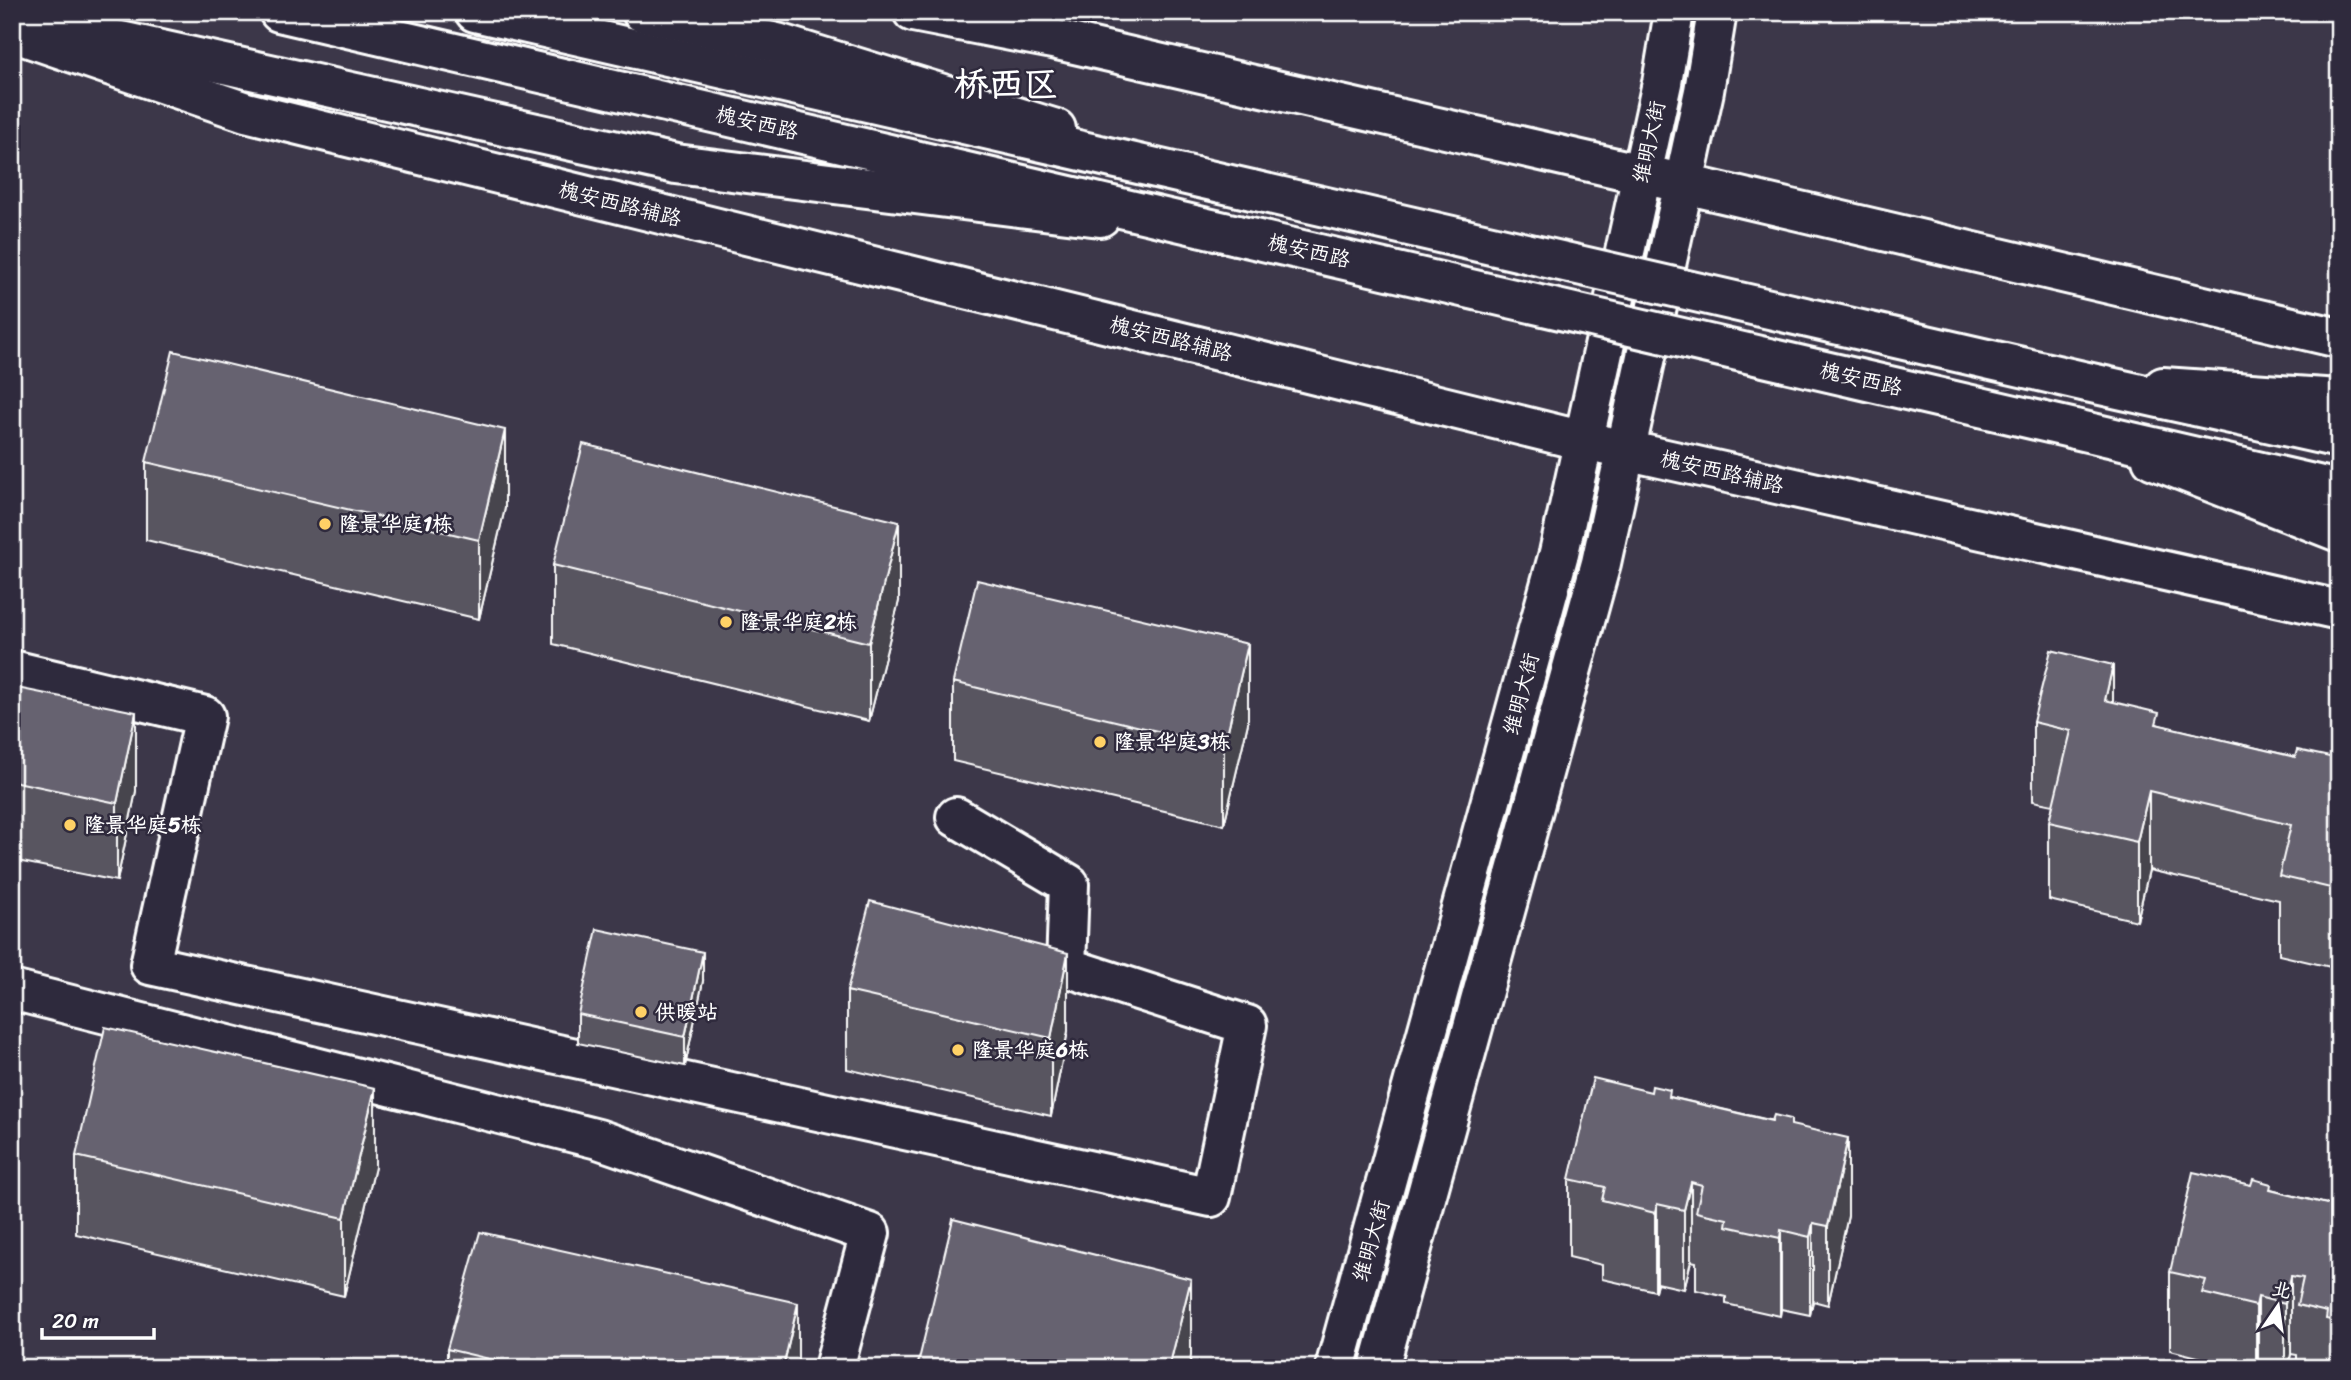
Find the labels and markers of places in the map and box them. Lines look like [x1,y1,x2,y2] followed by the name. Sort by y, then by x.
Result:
[339,505,453,543] place label: 隆景华庭1栋
[317,516,333,532] marker: 隆景华庭1栋
[740,603,857,641] place label: 隆景华庭2栋
[718,614,734,630] marker: 隆景华庭2栋
[1114,723,1231,761] place label: 隆景华庭3栋
[1092,734,1108,750] marker: 隆景华庭3栋
[84,806,202,844] place label: 隆景华庭5栋
[62,817,78,833] marker: 隆景华庭5栋
[655,993,718,1031] place label: 供暖站
[633,1004,649,1020] marker: 供暖站
[972,1031,1089,1069] place label: 隆景华庭6栋
[950,1042,966,1058] marker: 隆景华庭6栋

